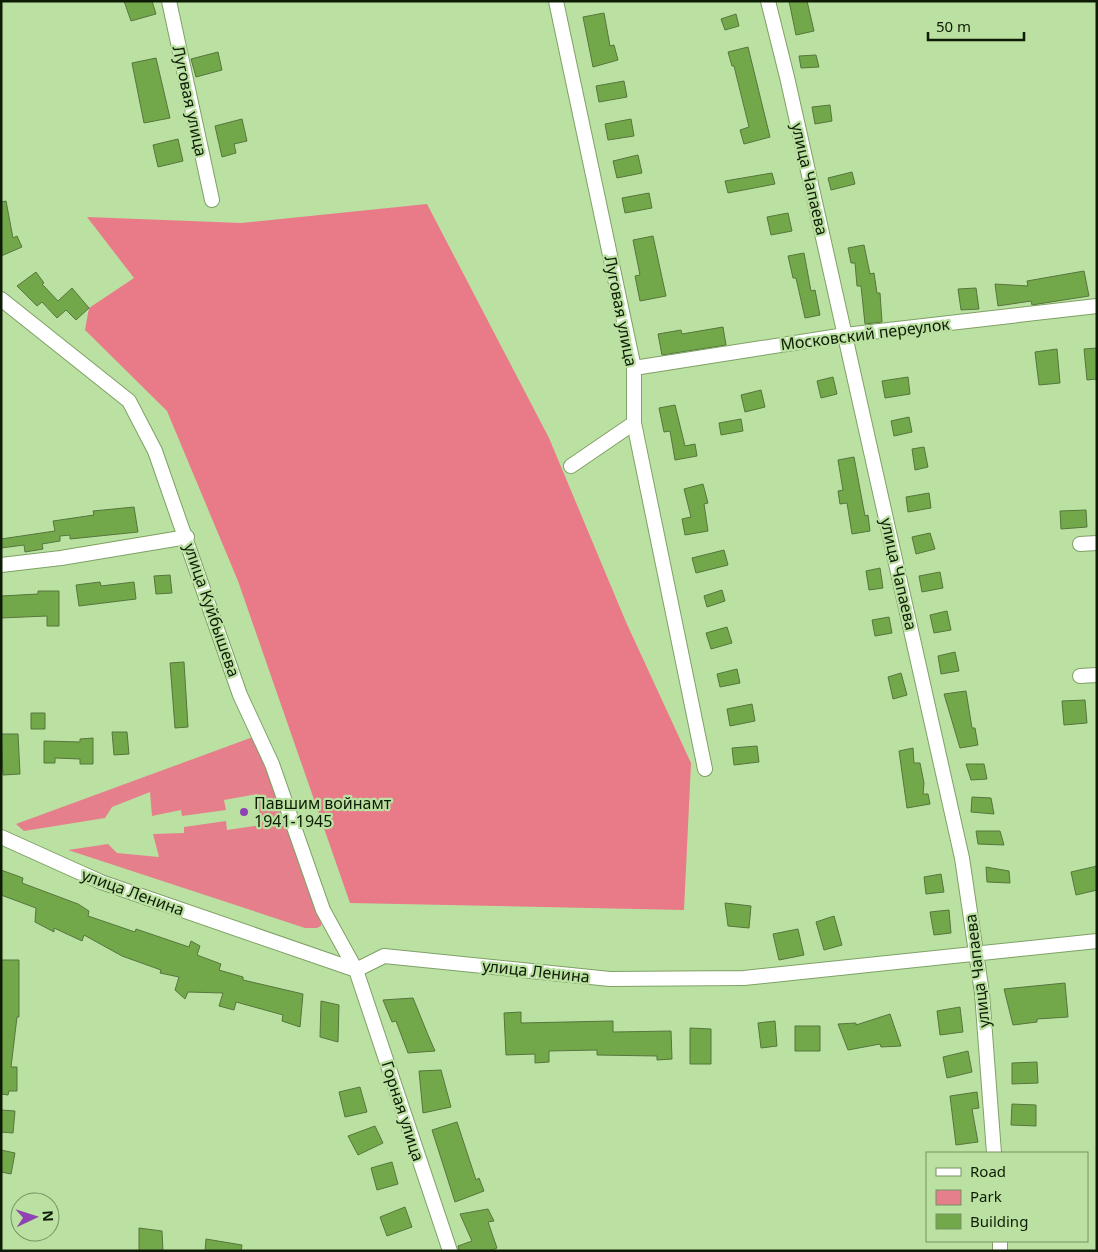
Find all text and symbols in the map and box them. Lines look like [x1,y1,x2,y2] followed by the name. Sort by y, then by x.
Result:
[928,10,1024,42] scale bar
[936,16,971,36] text: 50 m
[168,44,212,158] street label: Луговая улица
[786,121,834,237] street label: улица Чапаева
[599,254,643,368] street label: Луговая улица
[779,313,951,355] street label: Московский переулок
[875,516,923,632] street label: улица Чапаева
[179,540,245,680] street label: улица Куйбышева
[254,792,392,832] place label: Павшим войнамт 1941-1945
[238,806,250,818] marker: Павшим войнамт 1941-1945
[79,863,187,921] street label: улица Ленина
[959,913,995,1029] street label: улица Чапаева
[481,954,591,988] street label: улица Ленина
[376,1058,430,1164] street label: Горная улица
[926,1152,1088,1242] legend
[970,1161,1006,1181] text: Road
[970,1186,1002,1206] text: Park
[10,1192,60,1242] north arrow
[39,1210,58,1222] text: N
[970,1211,1028,1231] text: Building

